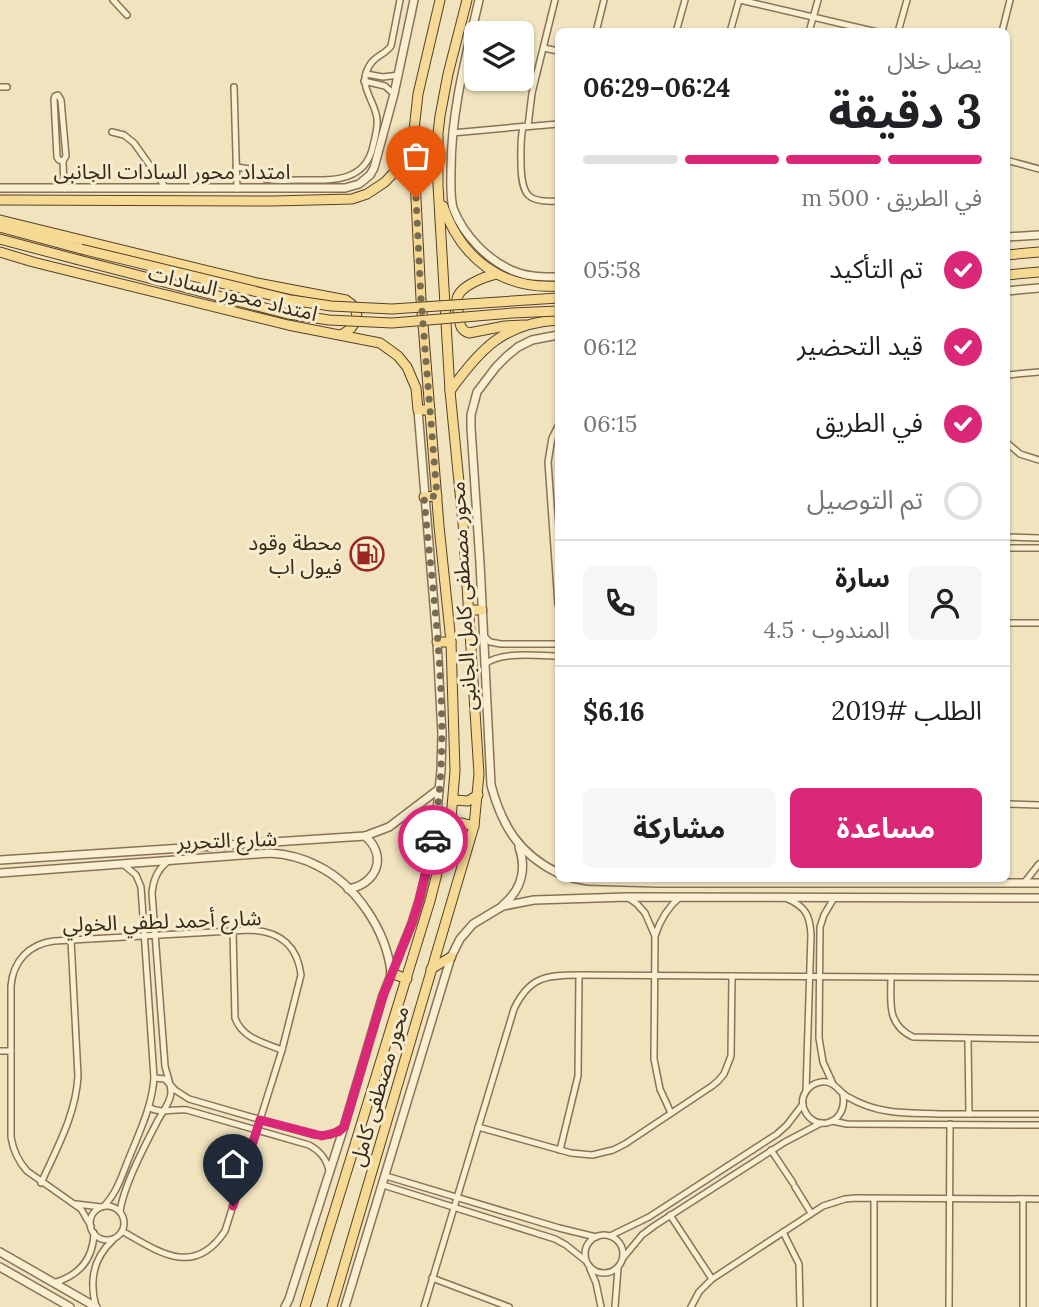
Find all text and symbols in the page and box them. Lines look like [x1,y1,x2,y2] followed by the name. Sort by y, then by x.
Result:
[464,21,534,91] map controls
[464,21,534,91] button: layers
[887,46,982,75] text: يصل خلال
[583,71,731,104] text: 06:24–06:29
[828,82,982,141] text: 3 دقيقة
[386,126,446,198] pin
[397,137,435,175] icon: bag
[53,158,291,185] street label: امتداد محور السادات الجانبى
[801,183,982,212] text: في الطريق · 500 m
[944,251,982,289] icon: check
[829,252,923,285] text: تم التأكيد
[583,255,641,284] text: 05:58
[146,259,320,327] street label: امتداد محور السادات
[944,328,982,366] icon: check
[797,329,923,362] text: قيد التحضير
[583,332,637,361] text: 06:12
[944,405,982,443] icon: check
[816,406,923,439] text: في الطريق
[583,409,637,438] text: 06:15
[444,481,482,711] street label: محور مصطفى كامل الجانبى
[807,483,923,516] text: تم التوصيل
[248,529,342,580] place label: محطة وقود فيول اب
[348,535,386,573] fuel station icon: محطة وقود فيول اب
[835,561,890,594] text: سارة
[583,566,657,640] button: phone
[908,566,982,640] button: person
[763,615,890,644] text: المندوب · 4.5
[831,694,982,727] text: الطلب #2019
[583,695,645,728] text: $6.16
[583,788,776,868] button: مشاركة
[790,788,982,868] button: مساعدة
[398,805,468,875] courier
[414,821,452,859] icon: car
[175,825,278,857] street label: شارع التحرير
[62,904,262,941] street label: شارع أحمد لطفي الخولي
[343,1003,415,1169] street label: محور مصطفى كامل
[203,1134,263,1206] pin
[214,1145,252,1183] icon: home

